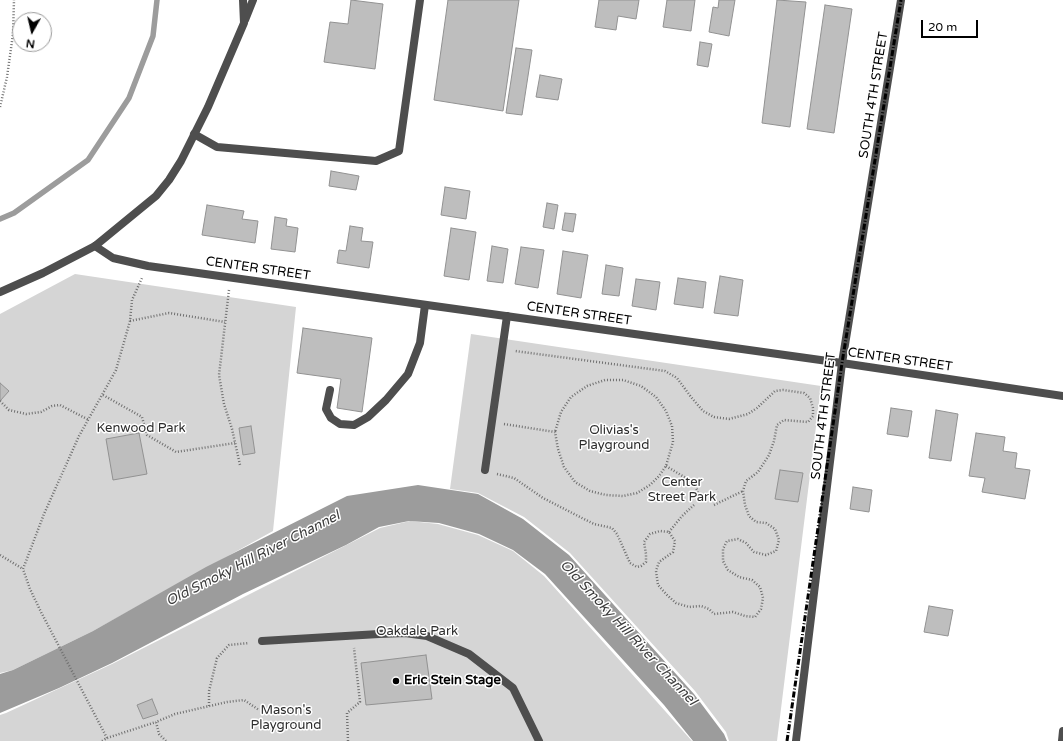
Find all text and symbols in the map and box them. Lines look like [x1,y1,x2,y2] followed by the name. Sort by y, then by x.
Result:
[12,12,52,52] north arrow
[923,12,980,38] scale bar
[928,20,957,34] text: 20 m
[856,31,892,159] street label: SOUTH 4TH STREET
[25,36,36,50] text: N
[205,254,311,284] street label: CENTER STREET
[526,299,632,329] street label: CENTER STREET
[847,345,953,375] street label: CENTER STREET
[808,352,840,480] street label: SOUTH 4TH STREET
[96,421,186,437] park label: Kenwood Park
[579,423,649,454] park label: Olivias's Playground
[648,475,716,506] park label: Center Street Park
[163,508,343,610] water label: Old Smoky Hill River Channel
[556,557,700,709] water label: Old Smoky Hill River Channel
[376,624,458,640] park label: Oakdale Park
[404,673,501,689] place label: Eric Stein Stage
[391,676,401,686] marker: Eric Stein Stage
[251,703,321,734] park label: Mason's Playground

